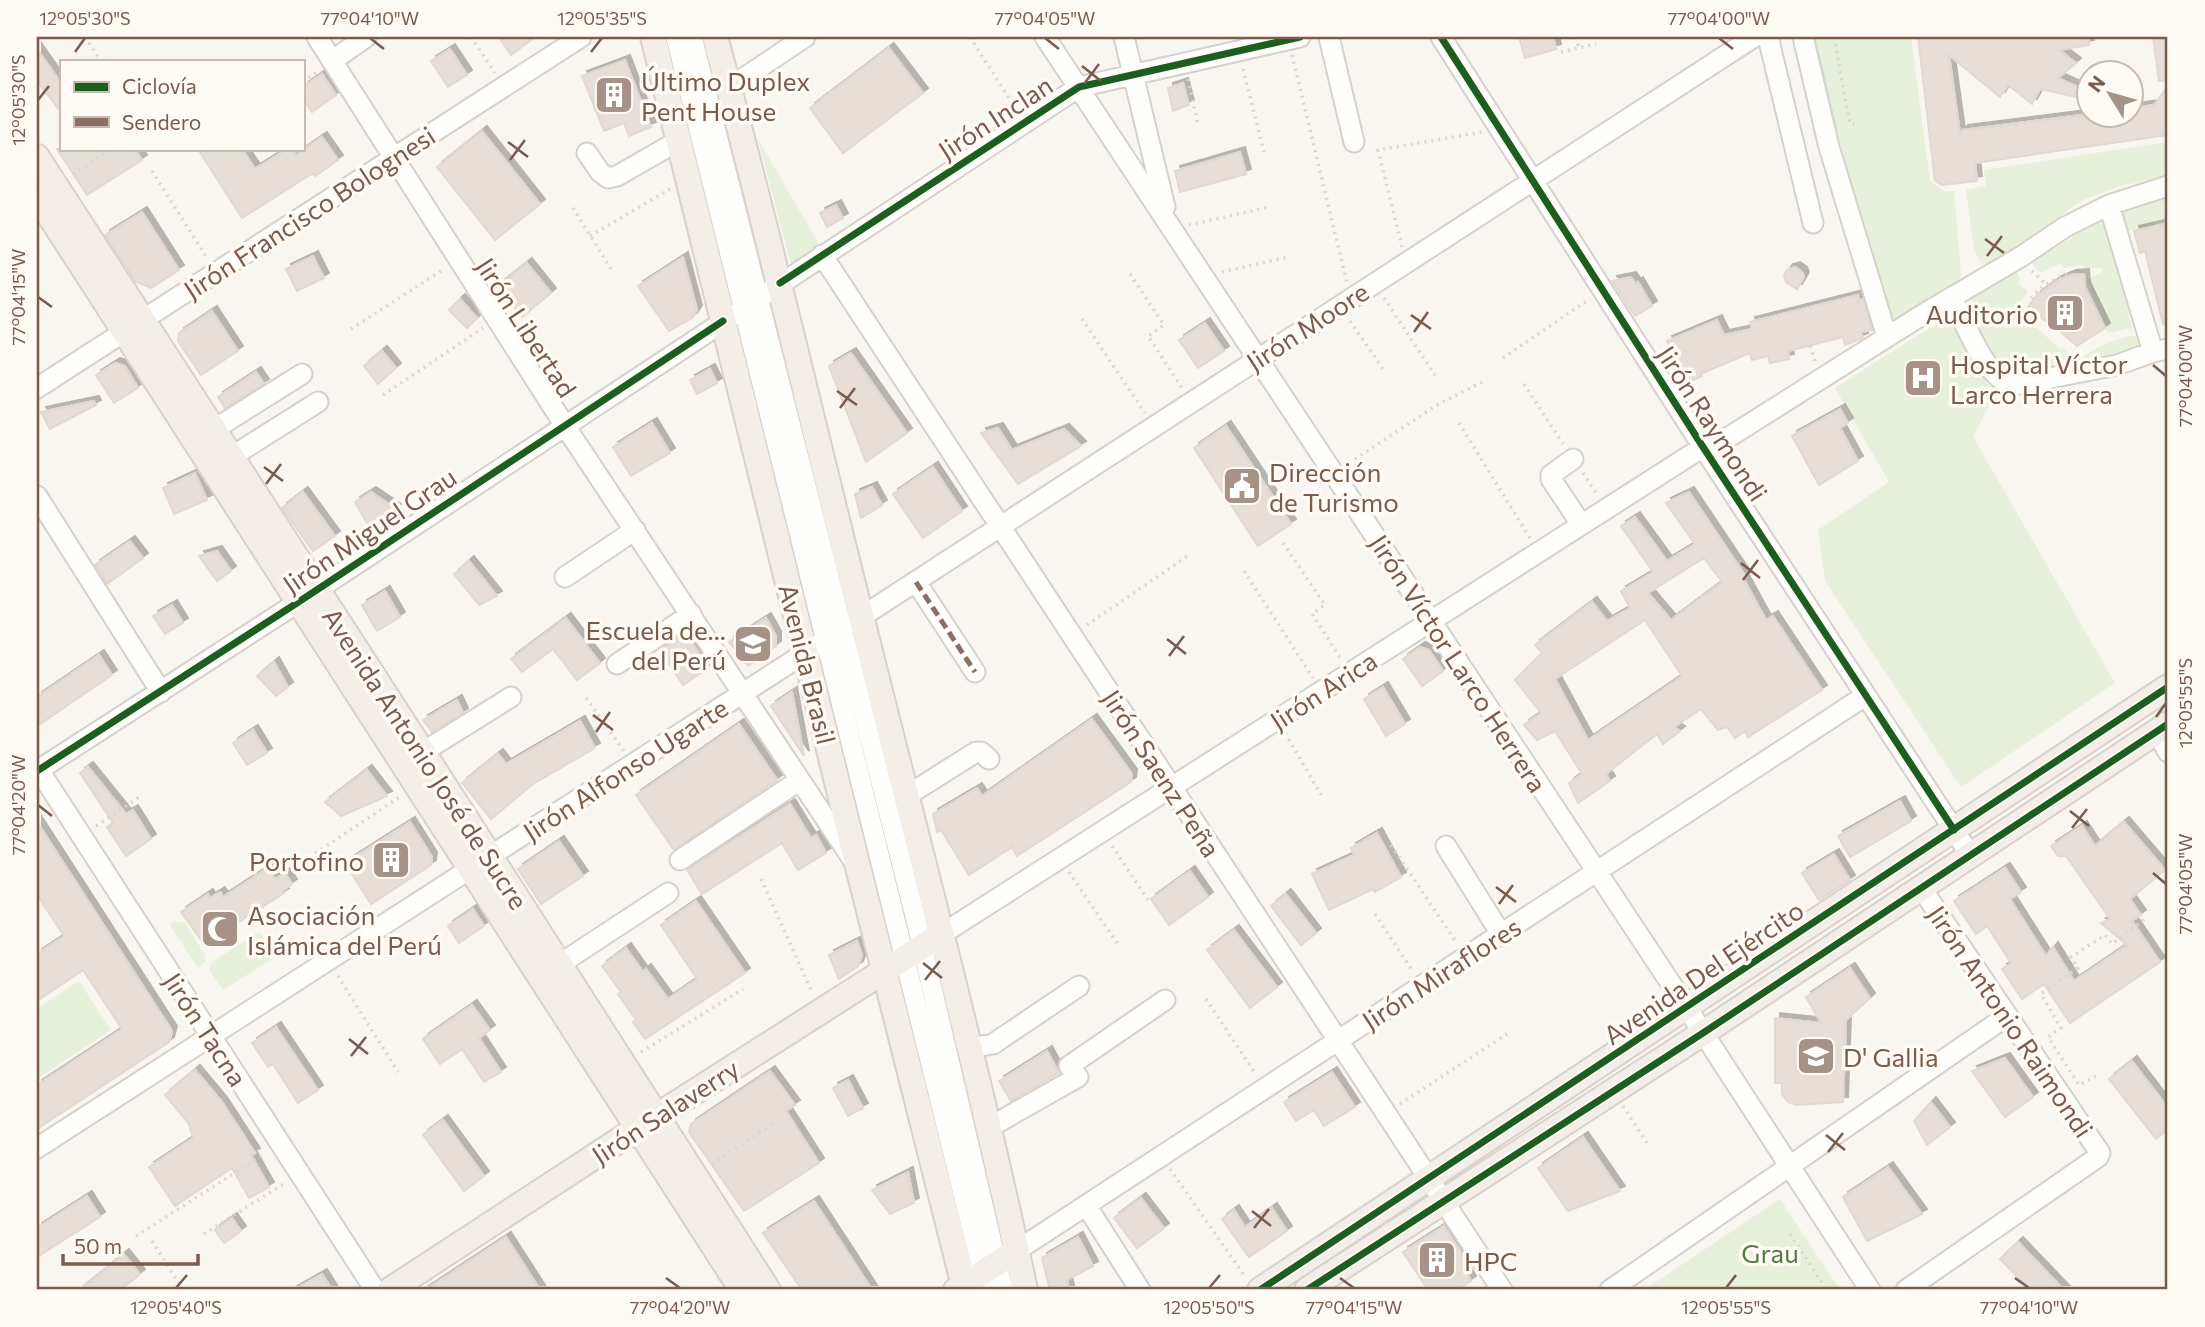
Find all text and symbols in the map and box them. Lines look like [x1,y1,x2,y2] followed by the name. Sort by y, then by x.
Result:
[39,7,131,29] text: 12°05'30"S
[321,7,419,29] text: 77°04'10"W
[557,7,647,29] text: 12°05'35"S
[995,7,1095,29] text: 77°04'05"W
[1668,7,1770,29] text: 77°04'00"W
[7,54,29,146] text: 12°05'30"S
[60,60,304,150] legend
[2076,60,2146,130] north arrow
[641,65,811,126] place label: Último Duplex Pent House
[932,69,1058,165] street label: Jirón Inclan
[2083,71,2110,96] text: N
[122,73,197,98] text: Ciclovía
[593,74,635,116] building icon: Último Duplex Pent House
[122,109,201,134] text: Sendero
[178,119,440,305] street label: Jirón Francisco Bolognesi
[7,249,29,345] text: 77°04'15"W
[470,251,584,403] street label: Jirón Libertad
[1240,275,1374,377] street label: Jirón Moore
[2044,292,2086,334] building icon: Auditorio
[1925,298,2038,329] place label: Auditorio
[2174,325,2196,427] text: 77°04'00"W
[1651,340,1775,506] street label: Jirón Raymondi
[1950,348,2128,409] place label: Hospital Víctor Larco Herrera
[1902,357,1944,399] hospital icon: Hospital Víctor Larco Herrera
[1269,456,1399,517] place label: Dirección de Turismo
[276,461,462,599] street label: Jirón Miguel Grau
[1221,465,1263,507] public building icon: Dirección de Turismo
[1364,528,1554,798] street label: Jirón Víctor Larco Herrera
[773,581,843,747] street label: Avenida Brasil
[317,602,535,914] street label: Avenida Antonio José de Sucre
[586,614,726,675] place label: Escuela de... del Perú
[732,623,774,665] school or university icon: Escuela de... del Perú
[1264,644,1382,736] street label: Jirón Arica
[2174,658,2196,748] text: 12°05'55"S
[1096,684,1228,862] street label: Jirón Saenz Peña
[517,691,733,847] street label: Jirón Alfonso Ugarte
[7,755,29,855] text: 77°04'20"W
[2174,834,2196,934] text: 77°04'05"W
[370,839,412,881] building icon: Portofino
[249,845,364,876] place label: Portofino
[1597,894,1809,1050] street label: Avenida Del Ejército
[247,899,442,960] place label: Asociación Islámica del Perú
[1922,899,2100,1143] street label: Jirón Antonio Raimondi
[199,908,241,950] mosque icon: Asociación Islámica del Perú
[1356,910,1526,1036] street label: Jirón Miraflores
[158,966,254,1092] street label: Jirón Tacna
[1795,1035,1837,1077] school or university icon: D' Gallia
[1843,1041,1939,1072] place label: D' Gallia
[586,1052,744,1170] street label: Jirón Salaverry
[63,1222,198,1266] scale bar
[74,1233,122,1258] text: 50 m
[1741,1237,1799,1268] park label: Grau
[1416,1239,1458,1281] building icon: HPC
[1464,1245,1518,1276] place label: HPC
[130,1296,222,1318] text: 12°05'40"S
[630,1296,730,1318] text: 77°04'20"W
[1163,1296,1255,1318] text: 12°05'50"S
[1306,1296,1402,1318] text: 77°04'15"W
[1681,1296,1771,1318] text: 12°05'55"S
[1980,1296,2078,1318] text: 77°04'10"W

